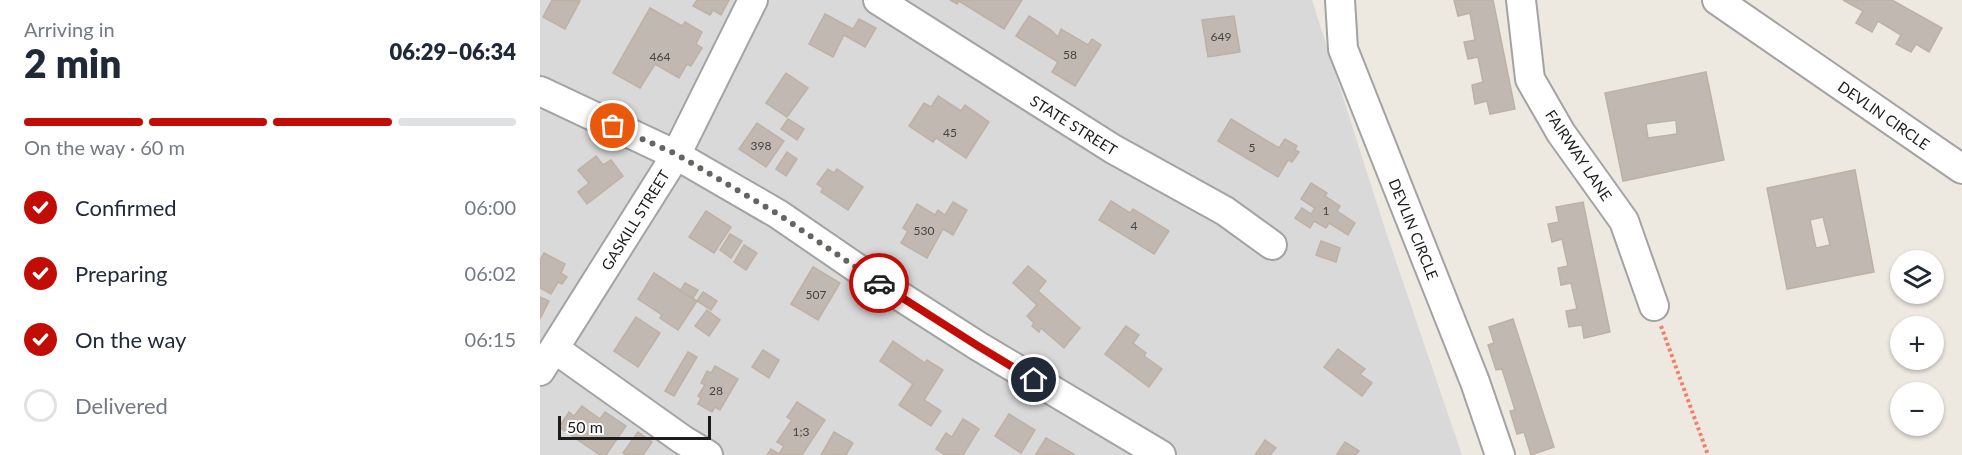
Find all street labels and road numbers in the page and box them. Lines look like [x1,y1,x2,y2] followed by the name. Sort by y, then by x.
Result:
[1835,77,1933,153] street label: DEVLIN CIRCLE
[1027,91,1121,159] street label: STATE STREET
[1542,106,1616,204] street label: FAIRWAY LANE
[597,166,673,273] street label: GASKILL STREET
[1386,176,1442,282] street label: DEVLIN CIRCLE

